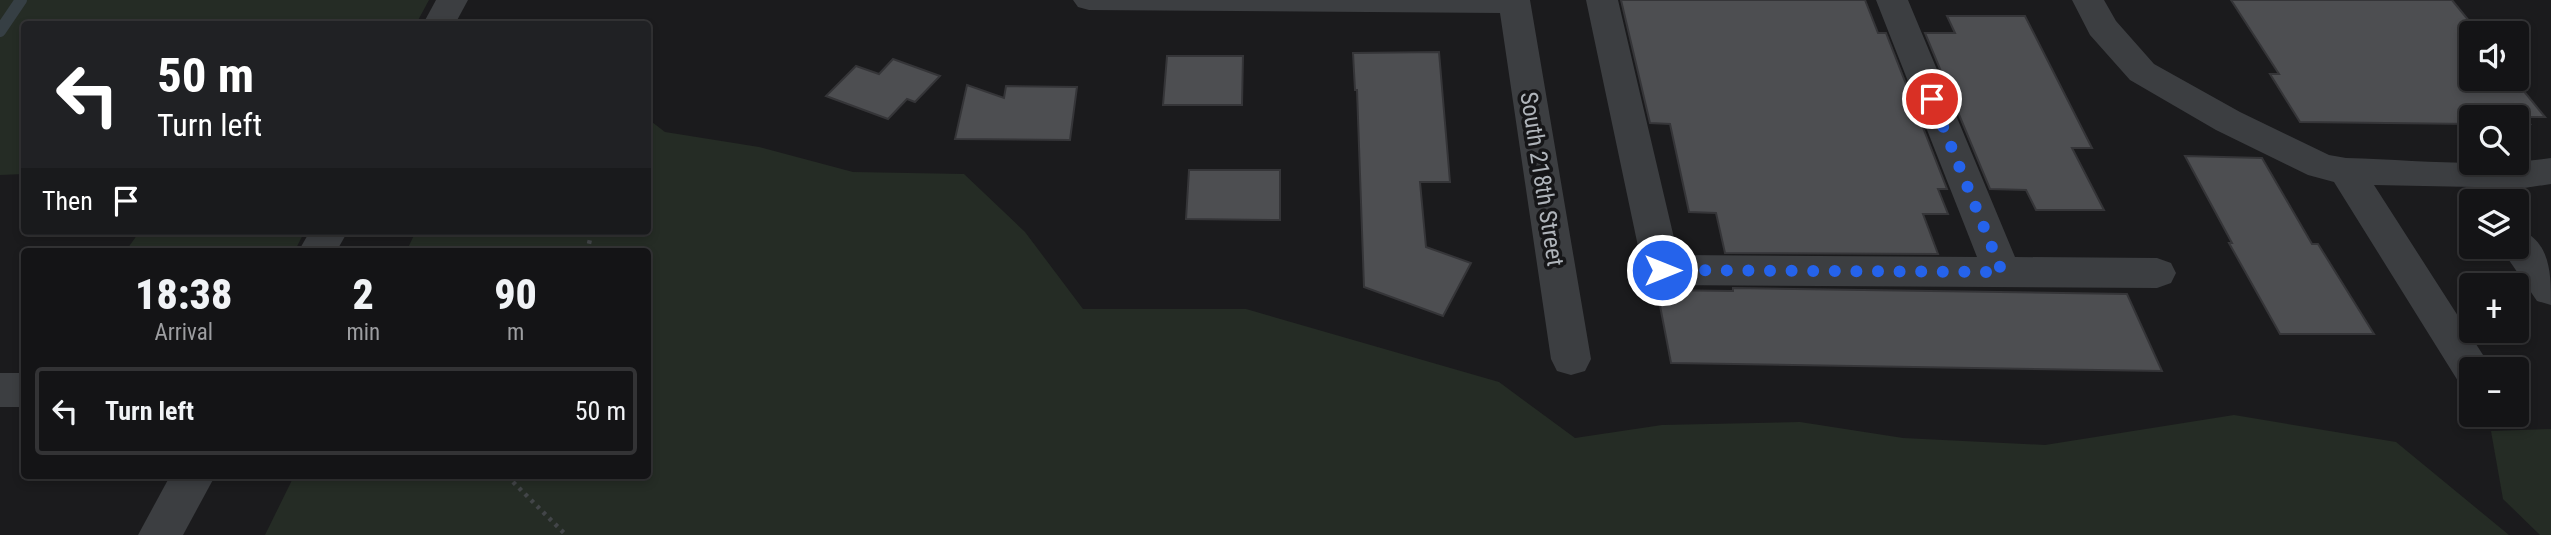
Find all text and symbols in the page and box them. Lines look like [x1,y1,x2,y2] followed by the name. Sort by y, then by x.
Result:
[2459,21,2529,427] map controls
[2459,21,2529,91] button: sound
[157,47,254,104] text: 50 m
[42,49,133,140] icon: left
[1902,69,1962,129] pin
[1913,80,1951,118] icon: arrive
[1514,90,1570,268] street label: South 218th Street
[2459,105,2529,175] button: search
[157,106,262,144] text: Turn left
[107,182,145,220] icon: arrive
[42,186,93,216] text: Then
[2459,189,2529,259] button: layers
[1625,233,1699,307] position arrow
[135,270,232,319] text: 18:38
[353,270,374,319] text: 2
[494,270,537,319] text: 90
[2459,273,2529,343] button: +
[154,319,213,346] text: Arrival
[346,319,380,346] text: min
[507,319,524,346] text: m
[2459,357,2529,427] button: −
[46,392,84,430] icon: left
[105,396,194,426] text: Turn left
[575,396,626,426] text: 50 m

